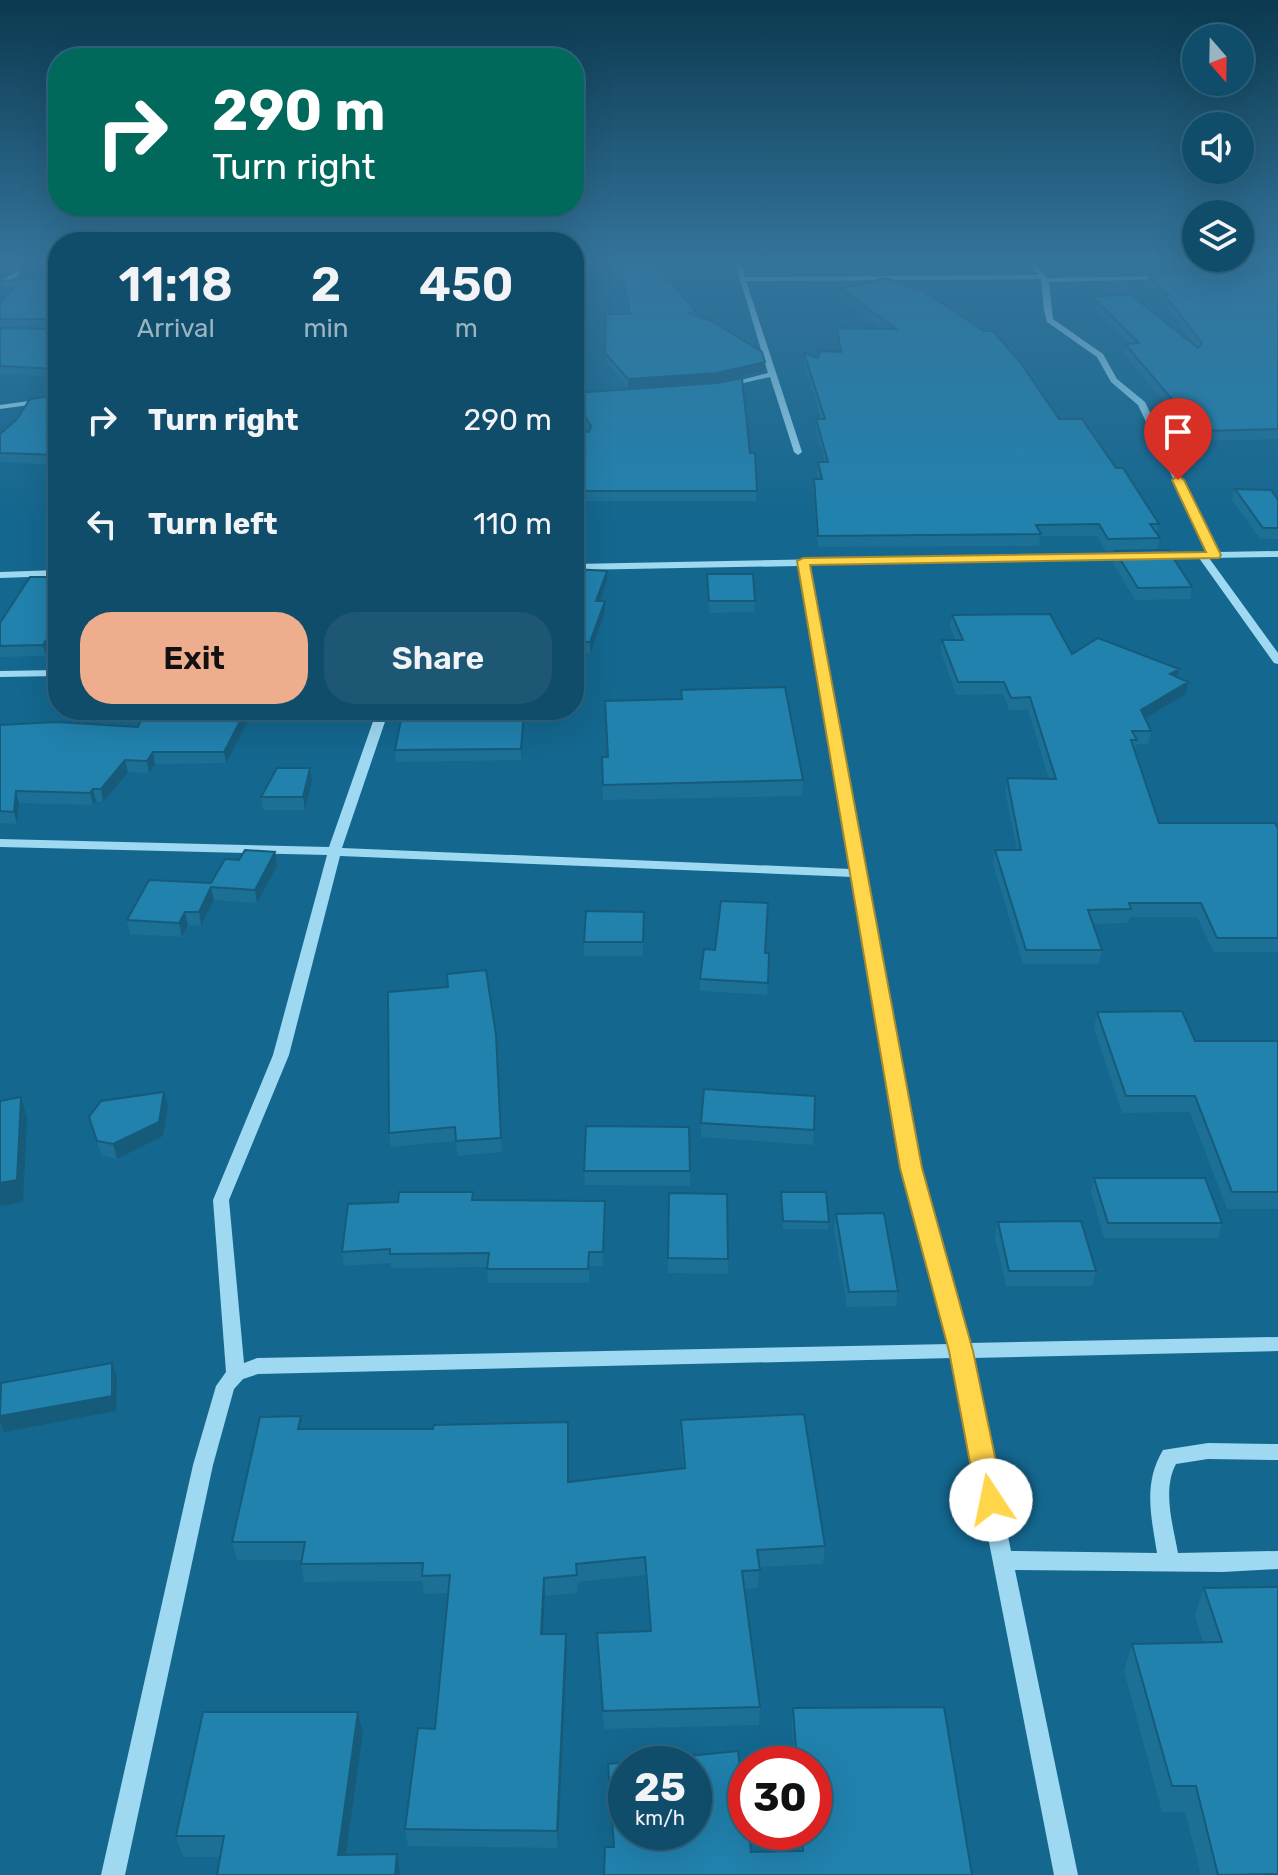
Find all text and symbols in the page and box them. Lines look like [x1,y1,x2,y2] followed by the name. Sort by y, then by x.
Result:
[1182,24,1254,96] north arrow
[1182,24,1254,272] map controls
[212,78,386,144] text: 290 m
[80,80,184,184] icon: right
[1182,112,1254,184] button: sound
[212,145,376,188] text: Turn right
[1182,200,1254,272] button: layers
[118,256,233,313] text: 11:18
[311,256,341,313] text: 2
[419,256,514,313] text: 450
[137,313,215,344] text: Arrival
[303,313,349,344] text: min
[455,313,478,344] text: m
[80,398,124,442] icon: right
[1144,398,1212,480] pin
[148,402,299,438] text: Turn right
[464,402,552,438] text: 290 m
[1156,410,1200,454] icon: arrive
[80,502,124,546] icon: left
[148,506,278,542] text: Turn left
[473,506,552,542] text: 110 m
[80,612,308,704] button: Exit
[324,612,552,704] button: Share
[949,1458,1033,1542] position arrow
[728,1746,832,1850] speed limit sign: 30
[634,1764,686,1811] text: 25
[635,1806,685,1830] text: km/h

